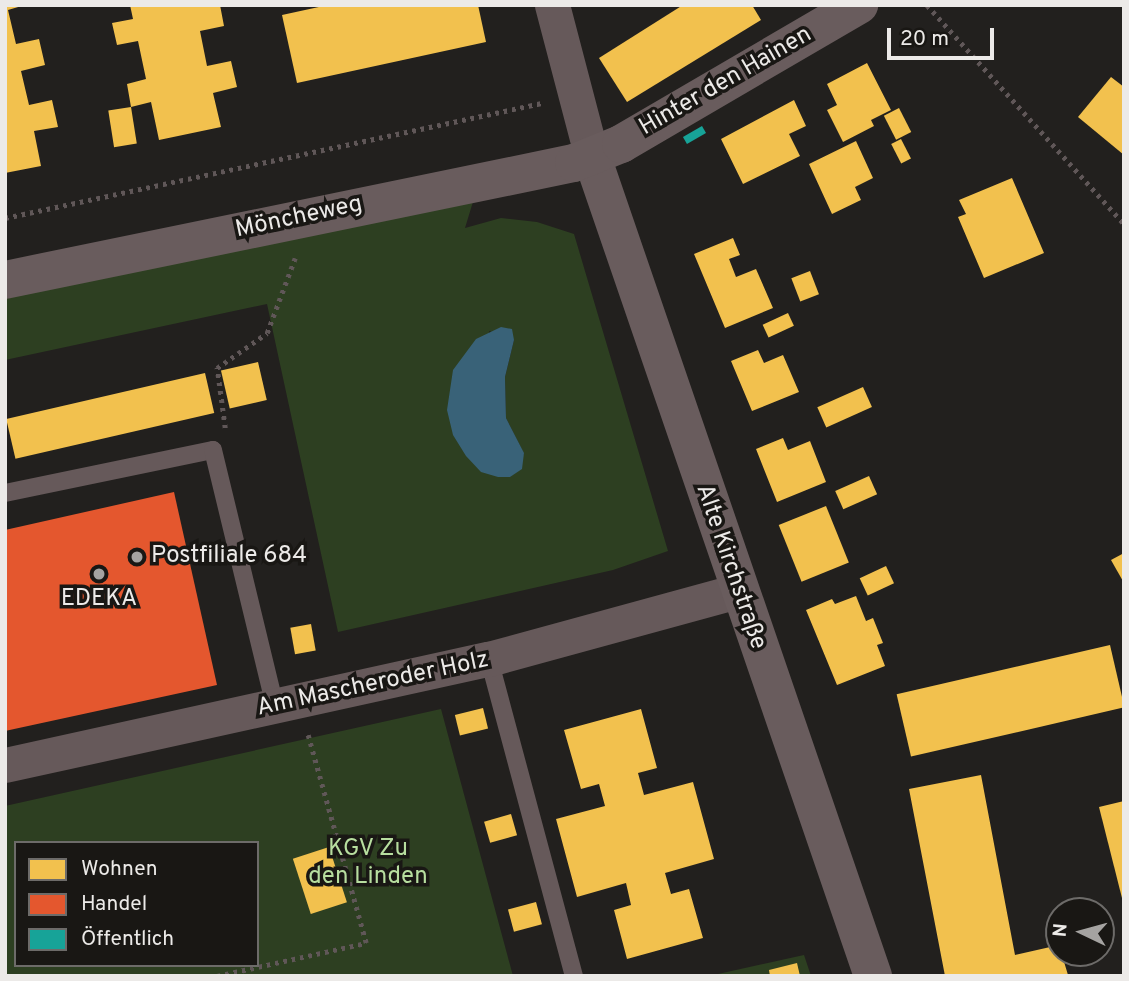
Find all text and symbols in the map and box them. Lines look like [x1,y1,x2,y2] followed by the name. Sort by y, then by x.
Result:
[891,14,998,58] scale bar
[635,21,817,143] street label: Hinter den Hainen
[900,26,949,53] text: 20 m
[233,190,365,246] street label: Möncheweg
[688,481,772,653] street label: Alte Kirchstraße
[151,543,307,571] place label: Postfiliale 684
[129,549,145,565] marker: Postfiliale 684
[91,566,107,582] marker: EDEKA
[61,586,137,614] place label: EDEKA
[254,646,492,724] street label: Am Mascheroder Holz
[308,836,428,892] park label: KGV Zu den Linden
[14,841,259,967] legend
[81,856,158,883] text: Wohnen
[81,891,147,918] text: Handel
[1045,897,1115,967] north arrow
[1049,922,1074,938] text: N
[81,926,174,953] text: Öffentlich

